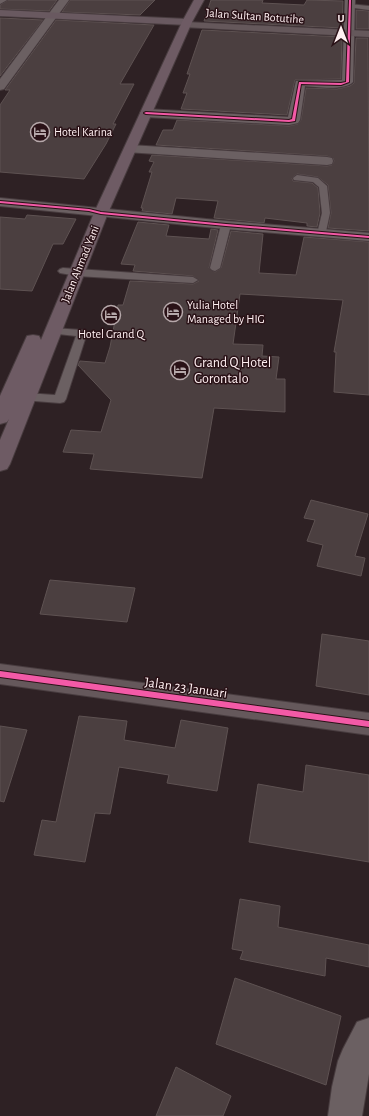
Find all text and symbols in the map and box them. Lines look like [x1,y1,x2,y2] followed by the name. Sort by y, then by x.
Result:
[205,7,305,25] street label: Jalan Sultan Botutihe
[321,8,361,48] north arrow
[337,13,345,24] text: U
[29,121,51,143] hotel icon: Hotel Karina
[54,126,113,138] place label: Hotel Karina
[59,224,101,304] street label: Jalan Ahmad Yani
[187,299,265,326] place label: Yulia Hotel Managed by HIG
[162,301,184,323] hotel icon: Yulia Hotel Managed by HIG
[100,304,122,326] hotel icon: Hotel Grand Q
[78,328,145,341] place label: Hotel Grand Q
[194,356,271,386] place label: Grand Q Hotel Gorontalo
[169,359,191,381] hotel icon: Grand Q Hotel Gorontalo
[144,675,228,701] street label: Jalan 23 Januari

